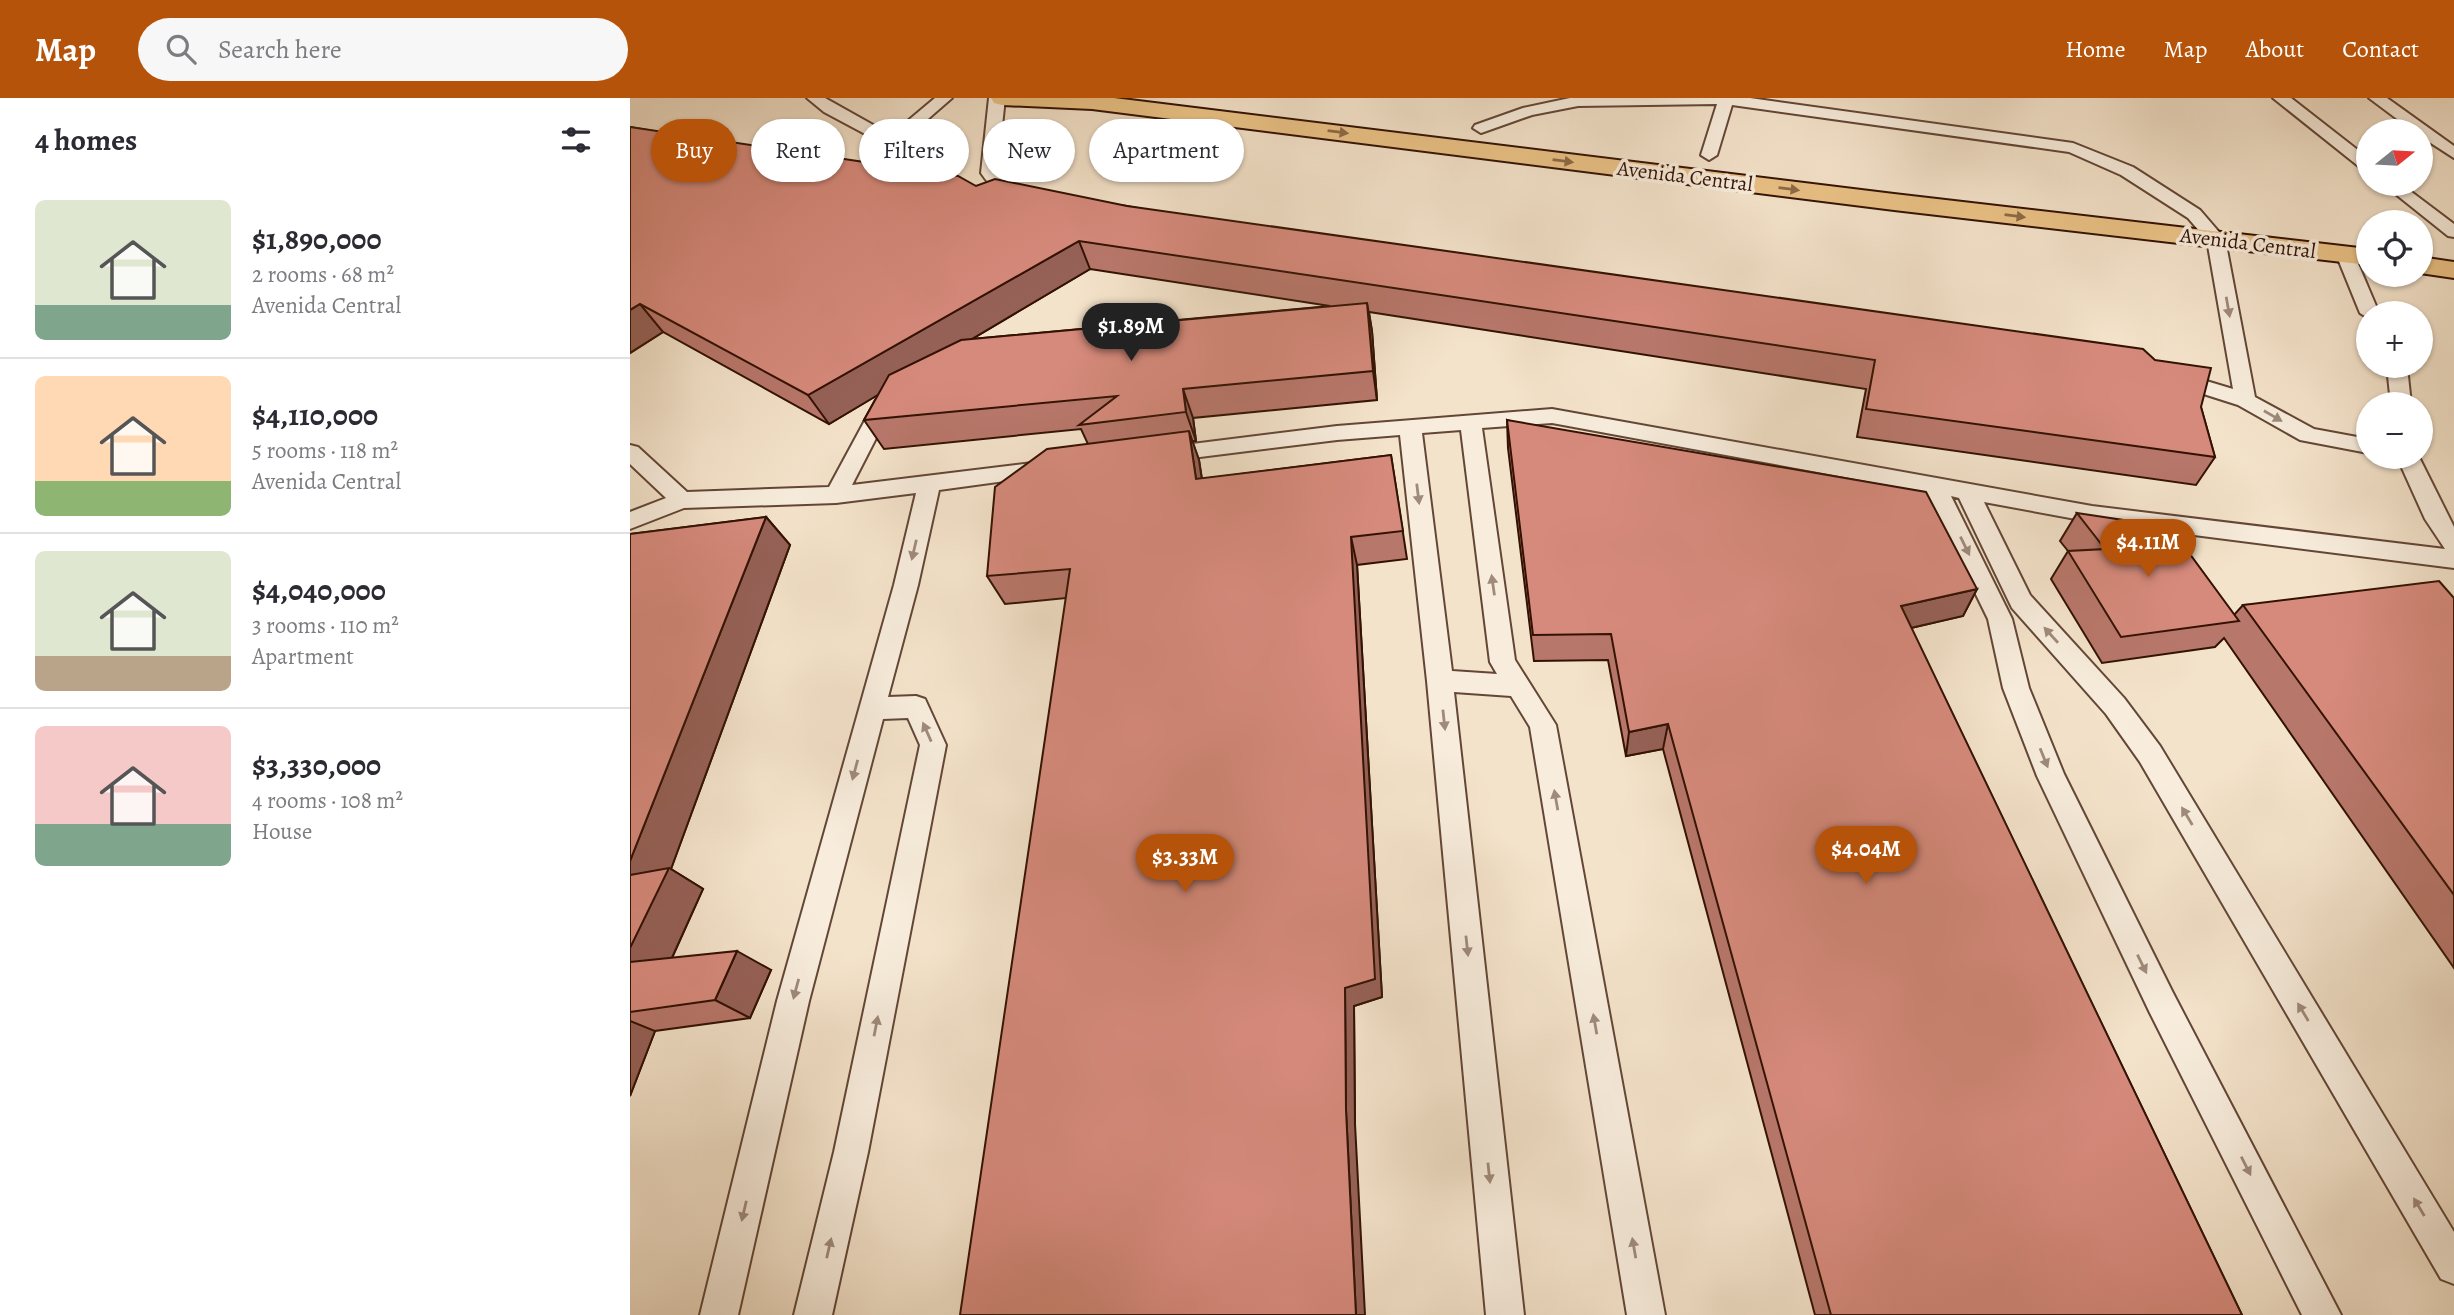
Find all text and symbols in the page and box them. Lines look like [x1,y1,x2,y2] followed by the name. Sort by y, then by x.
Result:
[138,18,628,81] search box
[35,27,96,72] text: Map
[162,30,200,68] icon: search
[218,32,342,67] text: Search here
[2065,33,2126,65] text: Home
[2164,33,2208,65] text: Map
[2246,33,2304,65] text: About
[2342,33,2419,65] text: Contact
[651,119,737,182] chip: Buy
[751,119,845,182] chip: Rent
[859,119,969,182] chip: Filters
[983,119,1075,182] chip: New
[1089,119,1244,182] chip: Apartment
[2356,119,2432,196] north arrow
[2356,119,2433,469] map controls
[35,120,137,160] text: 4 homes
[557,121,595,159] icon: filters
[1327,127,1349,138] one-way arrow
[1615,154,1754,198] street label: Avenida Central
[1552,155,1574,166] one-way arrow
[1778,183,1800,194] one-way arrow
[2356,210,2433,287] button: locate
[2004,211,2026,222] one-way arrow
[252,219,382,259] text: $1,890,000
[2178,221,2317,265] street label: Avenida Central
[91,228,175,312] icon: home
[252,259,394,290] text: 2 rooms · 68 m²
[252,290,401,321] text: Avenida Central
[2223,296,2234,318] one-way arrow
[2356,301,2433,378] button: +
[1074,303,1188,363] pin: $1.89M
[1098,310,1164,341] text: $1.89M
[2356,392,2433,469] button: −
[252,395,378,435] text: $4,110,000
[91,404,175,488] icon: home
[2264,410,2283,422] one-way arrow
[252,435,398,466] text: 5 rooms · 118 m²
[252,466,401,497] text: Avenida Central
[1413,483,1424,505] one-way arrow
[2091,519,2205,579] pin: $4.11M
[2116,526,2180,557] text: $4.11M
[1959,536,1971,556] one-way arrow
[908,539,919,561] one-way arrow
[252,570,386,610] text: $4,040,000
[1487,574,1498,596] one-way arrow
[91,579,175,663] icon: home
[252,610,399,641] text: 3 rooms · 110 m²
[2044,626,2059,643] one-way arrow
[252,641,354,672] text: Apartment
[1439,709,1450,731] one-way arrow
[921,722,933,742] one-way arrow
[252,745,381,785] text: $3,330,000
[2039,748,2050,769] one-way arrow
[91,754,175,838] icon: home
[849,759,860,781] one-way arrow
[252,785,403,816] text: 4 rooms · 108 m²
[1550,789,1561,811] one-way arrow
[2181,807,2193,826] one-way arrow
[252,816,312,847] text: House
[1809,826,1923,886] pin: $4.04M
[1831,833,1901,864] text: $4.04M
[1128,834,1242,894] pin: $3.33M
[1152,841,1218,872] text: $3.33M
[1461,935,1472,957] one-way arrow
[2137,954,2148,974] one-way arrow
[790,978,801,1000] one-way arrow
[2297,1002,2309,1021] one-way arrow
[1589,1013,1600,1035] one-way arrow
[871,1015,882,1037] one-way arrow
[2240,1156,2251,1176] one-way arrow
[1484,1162,1495,1184] one-way arrow
[2413,1198,2425,1217] one-way arrow
[739,1200,750,1222] one-way arrow
[823,1237,834,1259] one-way arrow
[1629,1237,1640,1259] one-way arrow

